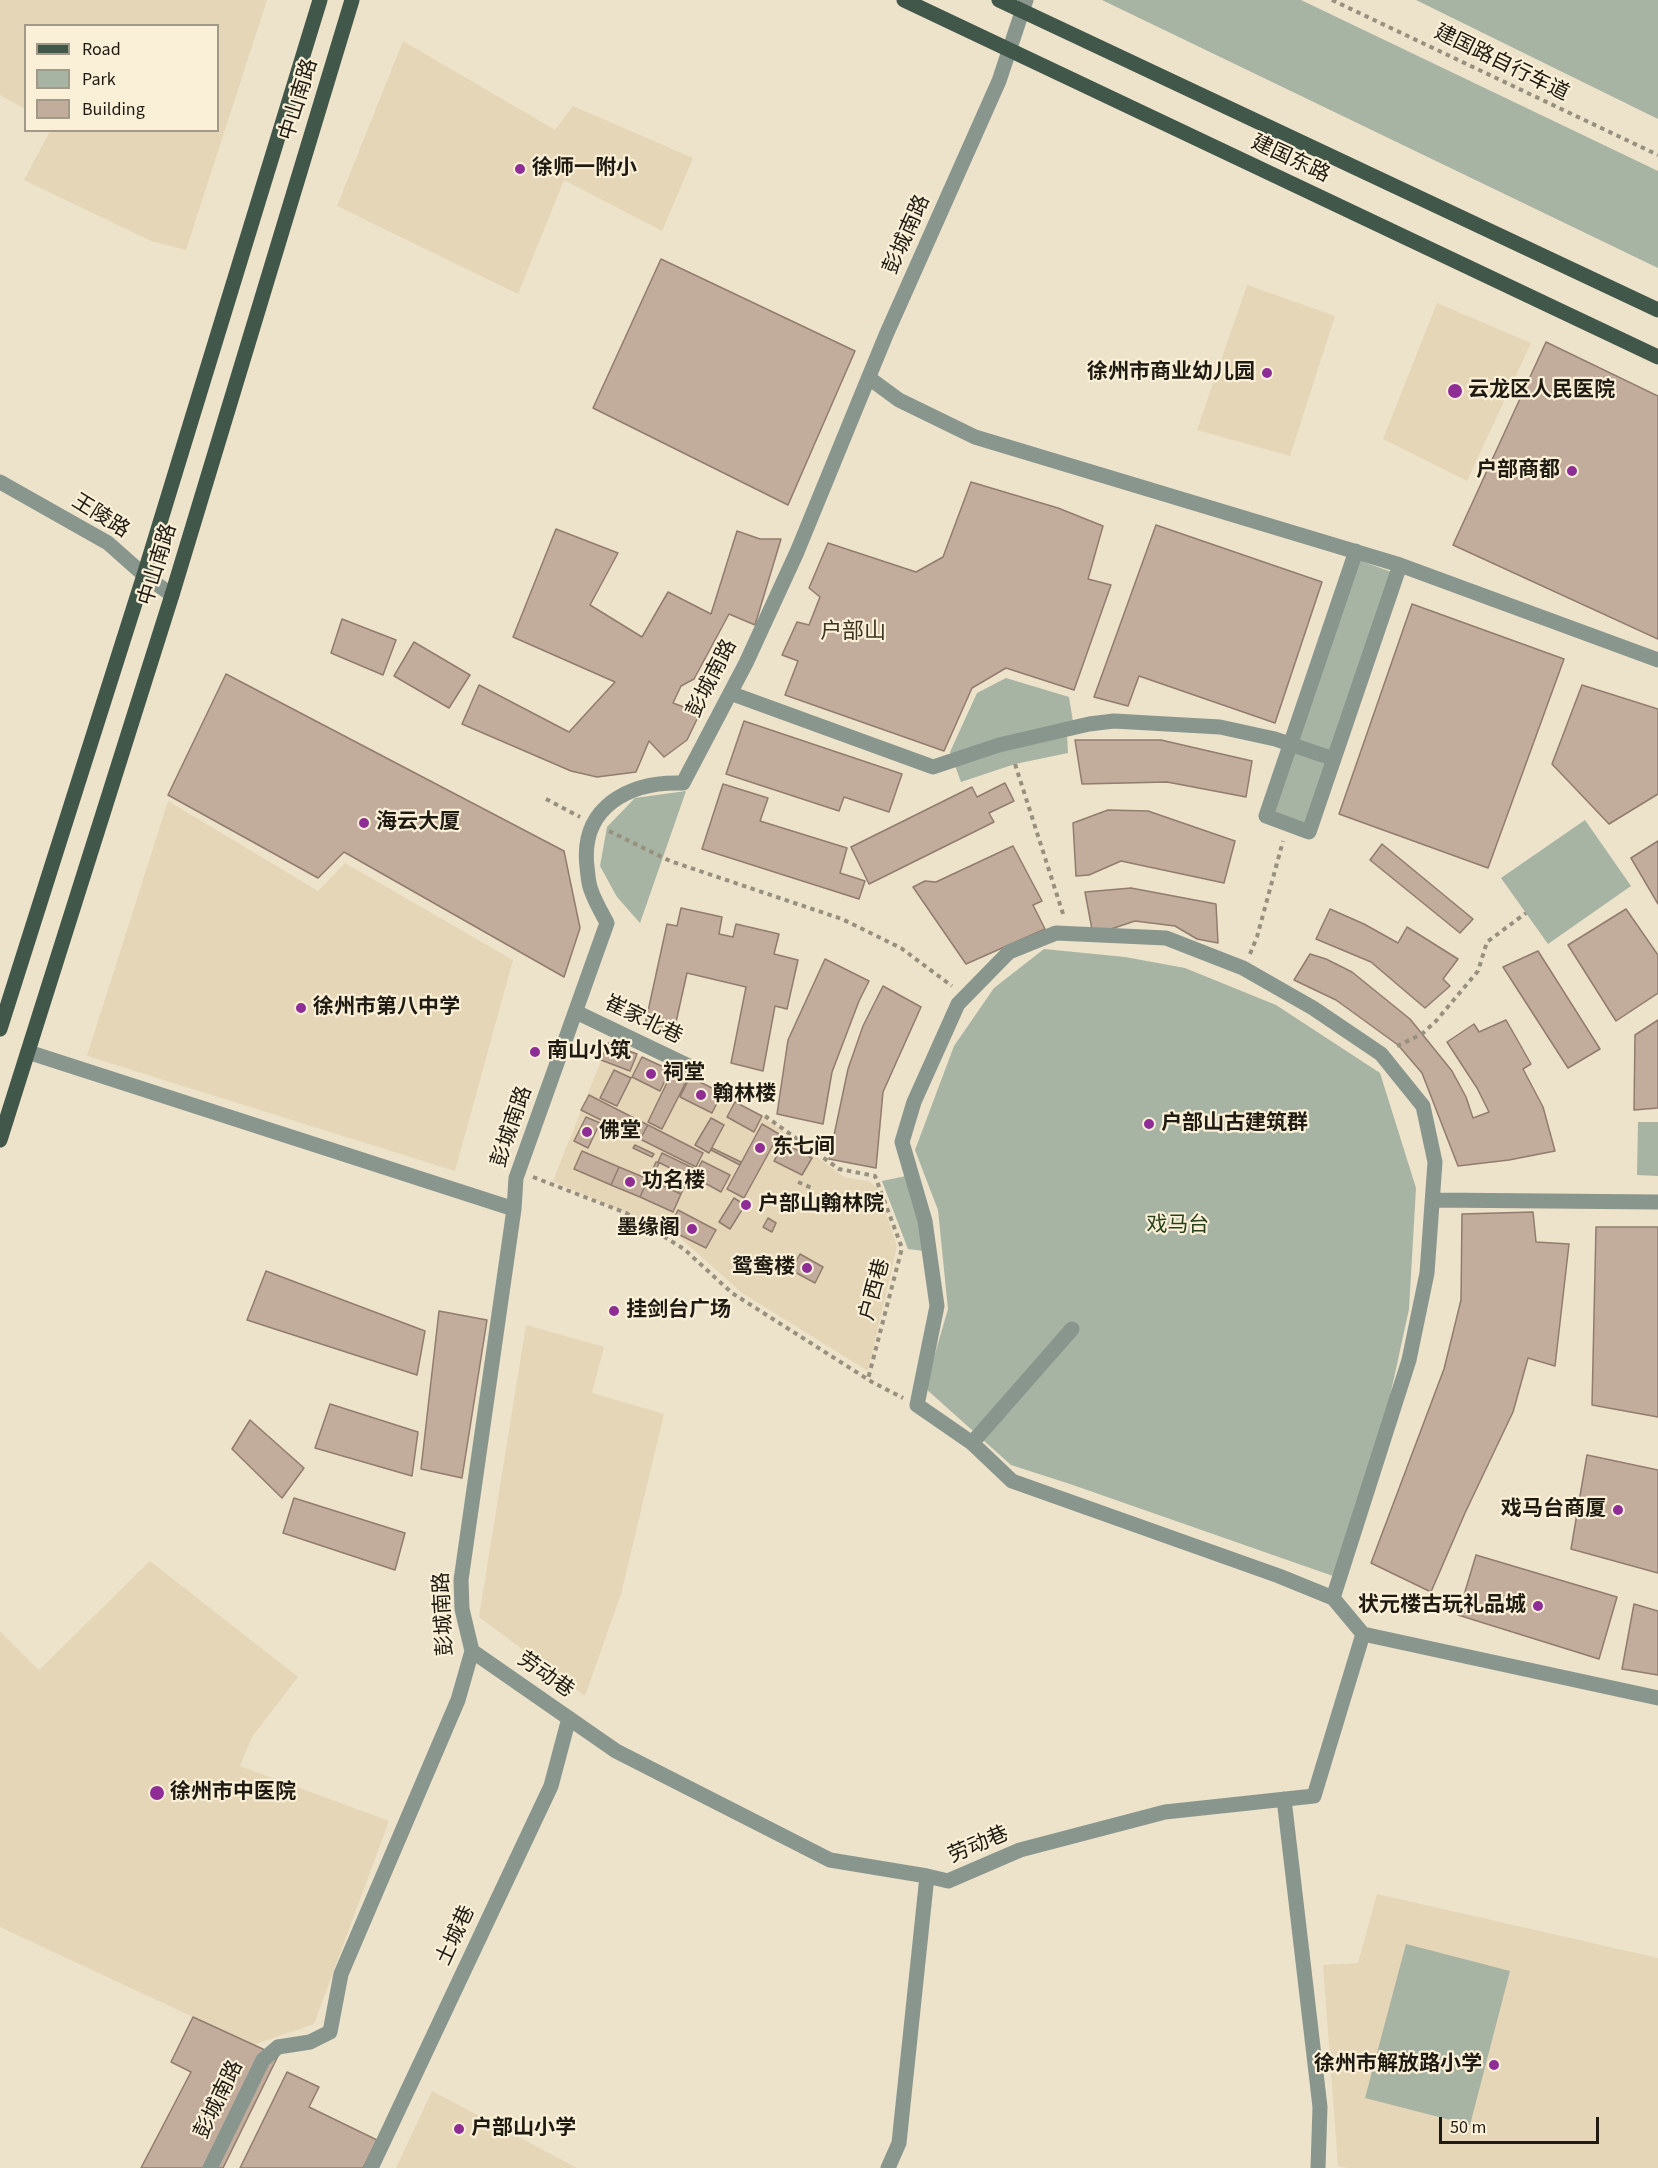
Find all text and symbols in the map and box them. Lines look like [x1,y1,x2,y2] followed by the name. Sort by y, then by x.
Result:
[1429,20,1573,108] street label: 建国路自行车道
[24,24,219,132] legend
[82,37,121,62] text: Road
[276,56,324,144] street label: 中山南路
[82,67,116,92] text: Park
[82,97,145,122] text: Building
[1247,131,1333,189] street label: 建国东路
[532,156,637,182] place label: 徐师一附小
[513,162,527,176] marker: 徐师一附小
[879,192,937,278] street label: 彭城南路
[1087,360,1255,386] place label: 徐州市商业幼儿园
[1260,366,1274,380] marker: 徐州市商业幼儿园
[1468,378,1615,404] place label: 云龙区人民医院
[1446,382,1464,400] marker: 云龙区人民医院
[1476,458,1560,484] place label: 户部商都
[1565,464,1579,478] marker: 户部商都
[67,490,133,544] street label: 王陵路
[135,521,183,609] street label: 中山南路
[820,620,886,646] district label: 户部山
[683,636,743,722] street label: 彭城南路
[376,810,460,836] place label: 海云大厦
[357,816,371,830] marker: 海云大厦
[600,991,686,1051] street label: 崔家北巷
[313,995,460,1021] place label: 徐州市第八中学
[294,1001,308,1015] marker: 徐州市第八中学
[547,1039,631,1065] place label: 南山小筑
[528,1045,542,1059] marker: 南山小筑
[663,1061,705,1087] place label: 祠堂
[644,1067,658,1081] marker: 祠堂
[713,1082,776,1108] place label: 翰林楼
[487,1083,539,1171] street label: 彭城南路
[694,1088,708,1102] marker: 翰林楼
[1161,1111,1308,1137] place label: 户部山古建筑群
[1142,1117,1156,1131] marker: 户部山古建筑群
[599,1119,641,1145] place label: 佛堂
[580,1125,594,1139] marker: 佛堂
[772,1135,835,1161] place label: 东七间
[753,1141,767,1155] marker: 东七间
[642,1169,705,1195] place label: 功名楼
[623,1175,637,1189] marker: 功名楼
[758,1192,884,1218] place label: 户部山翰林院
[739,1198,753,1212] marker: 户部山翰林院
[1147,1213,1209,1239] park label: 戏马台
[617,1216,680,1242] place label: 墨缘阁
[685,1222,699,1236] marker: 墨缘阁
[732,1255,795,1281] place label: 鸳鸯楼
[856,1256,896,1324] street label: 户西巷
[800,1261,814,1275] marker: 鸳鸯楼
[626,1298,731,1324] place label: 挂剑台广场
[607,1304,621,1318] marker: 挂剑台广场
[1501,1497,1606,1523] place label: 戏马台商厦
[1611,1503,1625,1517] marker: 戏马台商厦
[430,1571,460,1657] street label: 彭城南路
[1358,1593,1526,1619] place label: 状元楼古玩礼品城
[1531,1599,1545,1613] marker: 状元楼古玩礼品城
[512,1648,578,1704] street label: 劳动巷
[170,1780,296,1806] place label: 徐州市中医院
[148,1784,166,1802] marker: 徐州市中医院
[945,1822,1013,1870] street label: 劳动巷
[432,1902,482,1970] street label: 土城巷
[1314,2052,1482,2078] place label: 徐州市解放路小学
[190,2057,250,2143] street label: 彭城南路
[1487,2058,1501,2072] marker: 徐州市解放路小学
[1442,2105,1602,2143] scale bar
[1450,2115,1486,2140] text: 50 m
[471,2116,576,2142] place label: 户部山小学
[452,2122,466,2136] marker: 户部山小学

